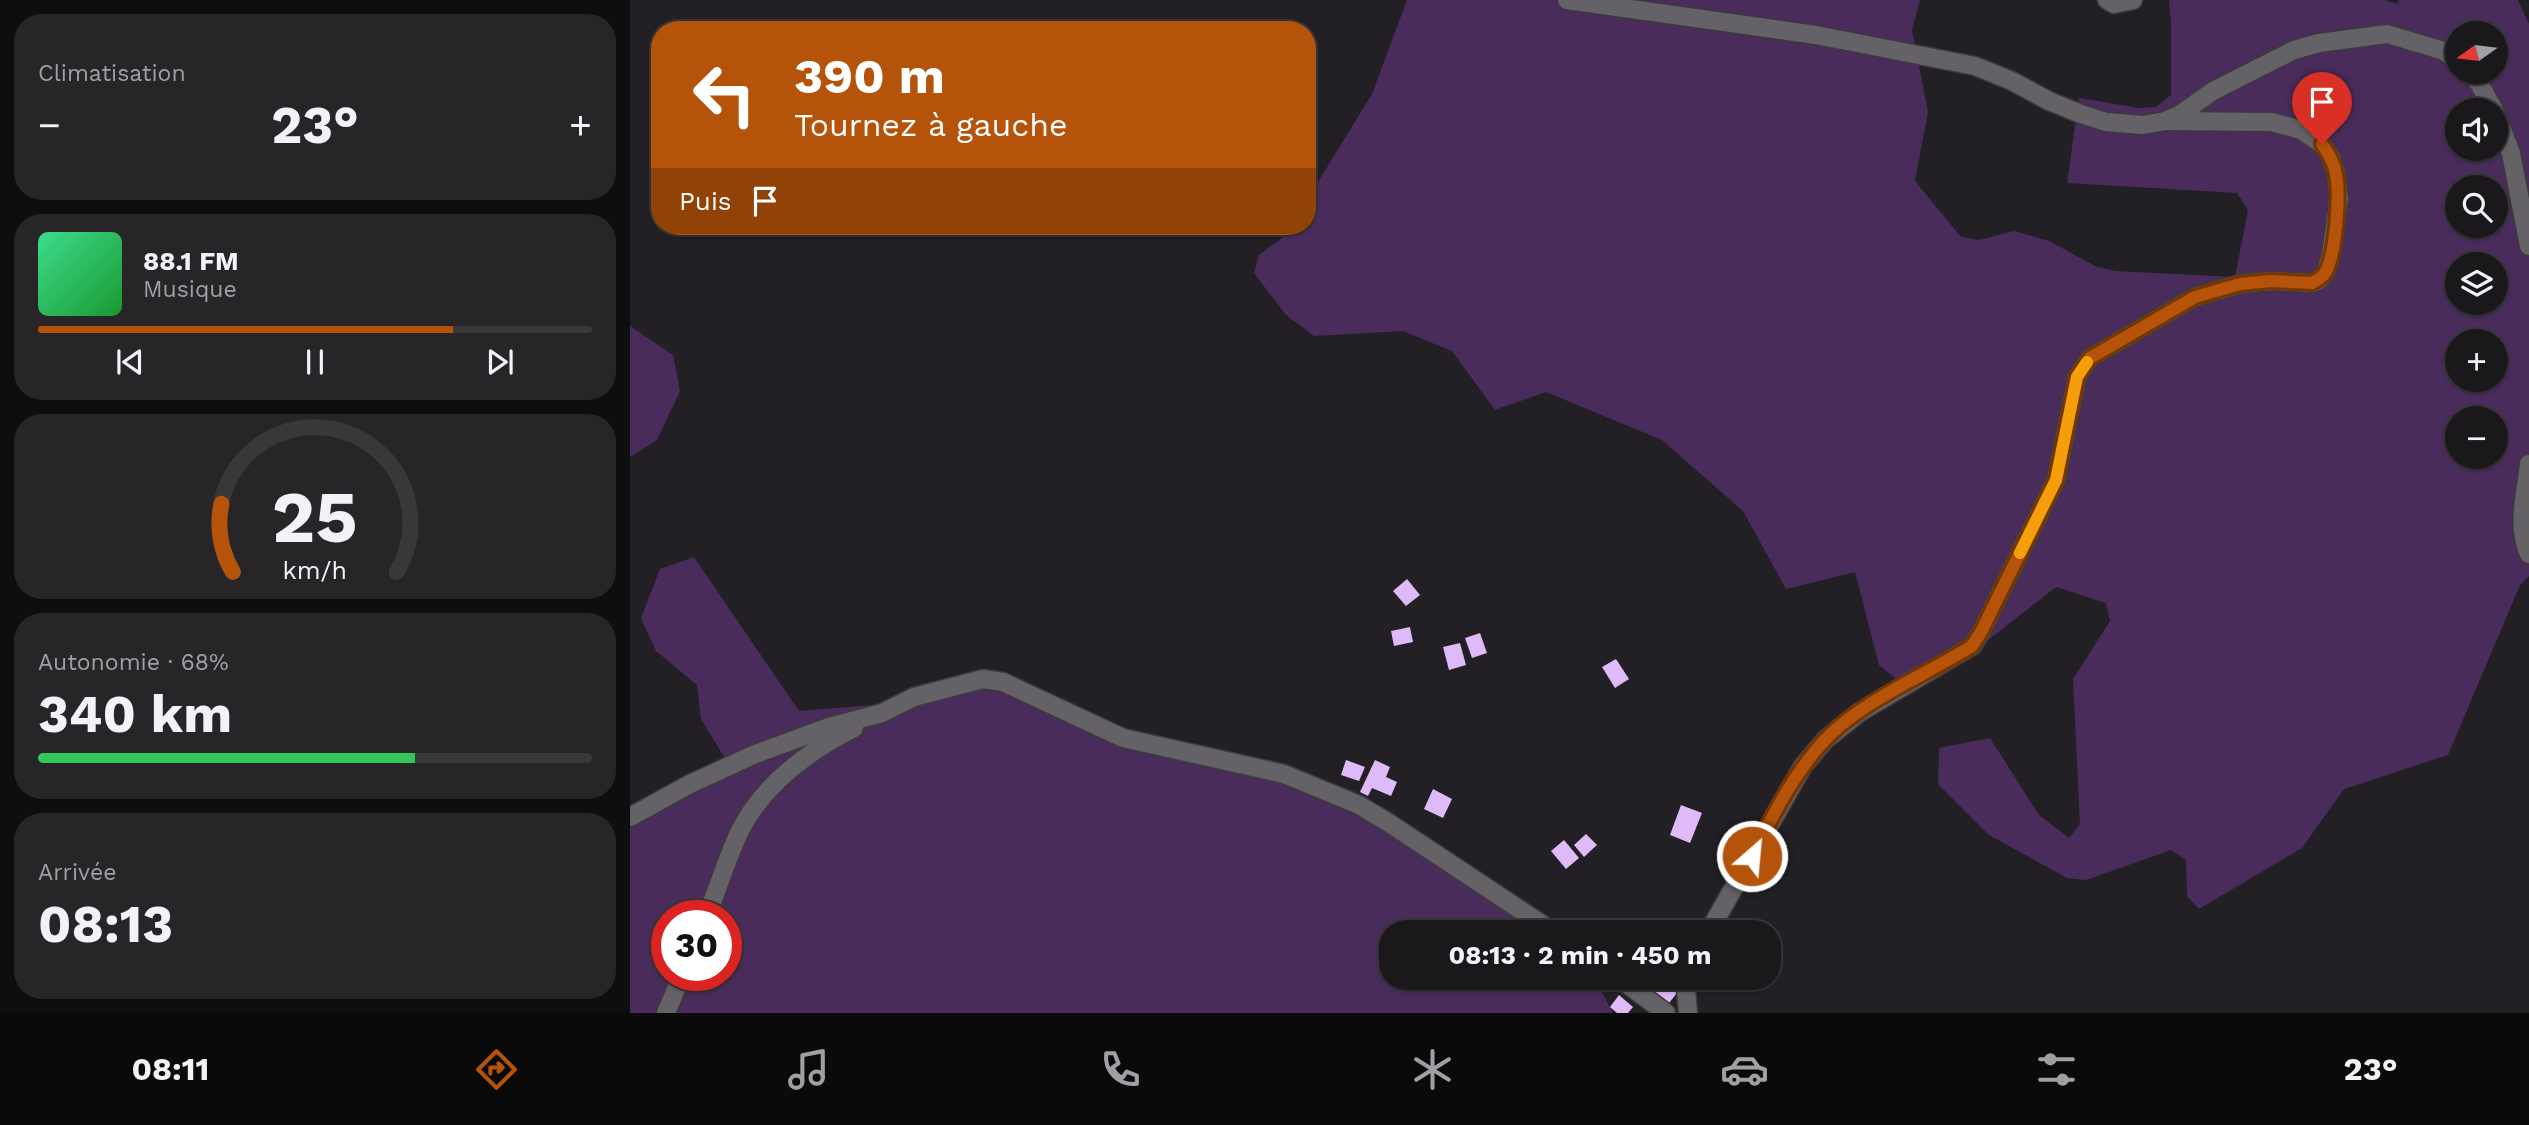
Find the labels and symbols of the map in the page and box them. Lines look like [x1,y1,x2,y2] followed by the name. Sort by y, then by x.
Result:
[2445,21,2508,84] north arrow
[2292,72,2352,144] pin
[1715,819,1789,893] position arrow
[651,900,742,991] speed limit sign: 30

